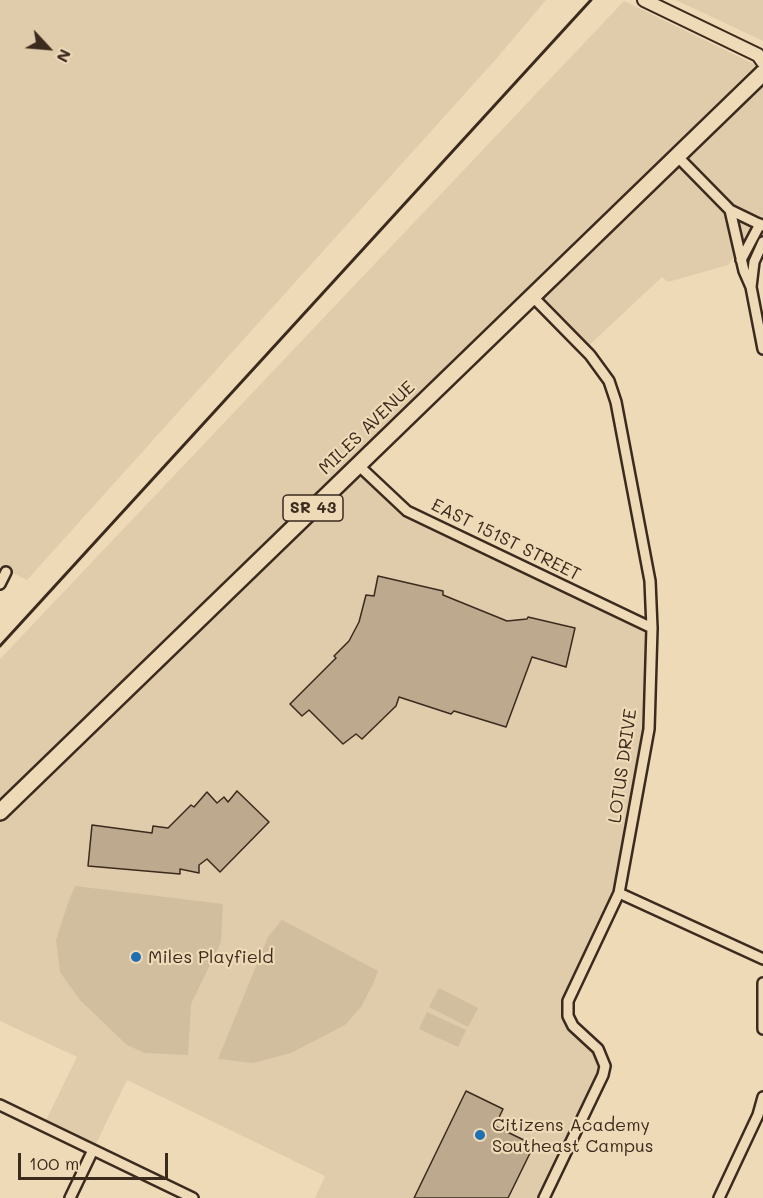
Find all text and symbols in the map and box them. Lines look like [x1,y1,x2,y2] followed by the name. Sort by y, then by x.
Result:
[18,18,78,78] north arrow
[53,46,77,66] text: N
[314,377,420,479] street label: MILES AVENUE
[428,494,584,586] street label: EAST 151ST STREET
[283,495,343,521] road number: SR 43
[604,707,642,825] street label: LOTUS DRIVE
[148,946,274,968] place label: Miles Playfield
[129,950,143,964] marker: Miles Playfield
[492,1114,654,1156] place label: Citizens Academy Southeast Campus
[473,1128,487,1142] marker: Citizens Academy Southeast Campus
[21,1141,171,1179] scale bar
[29,1151,79,1175] text: 100 m

